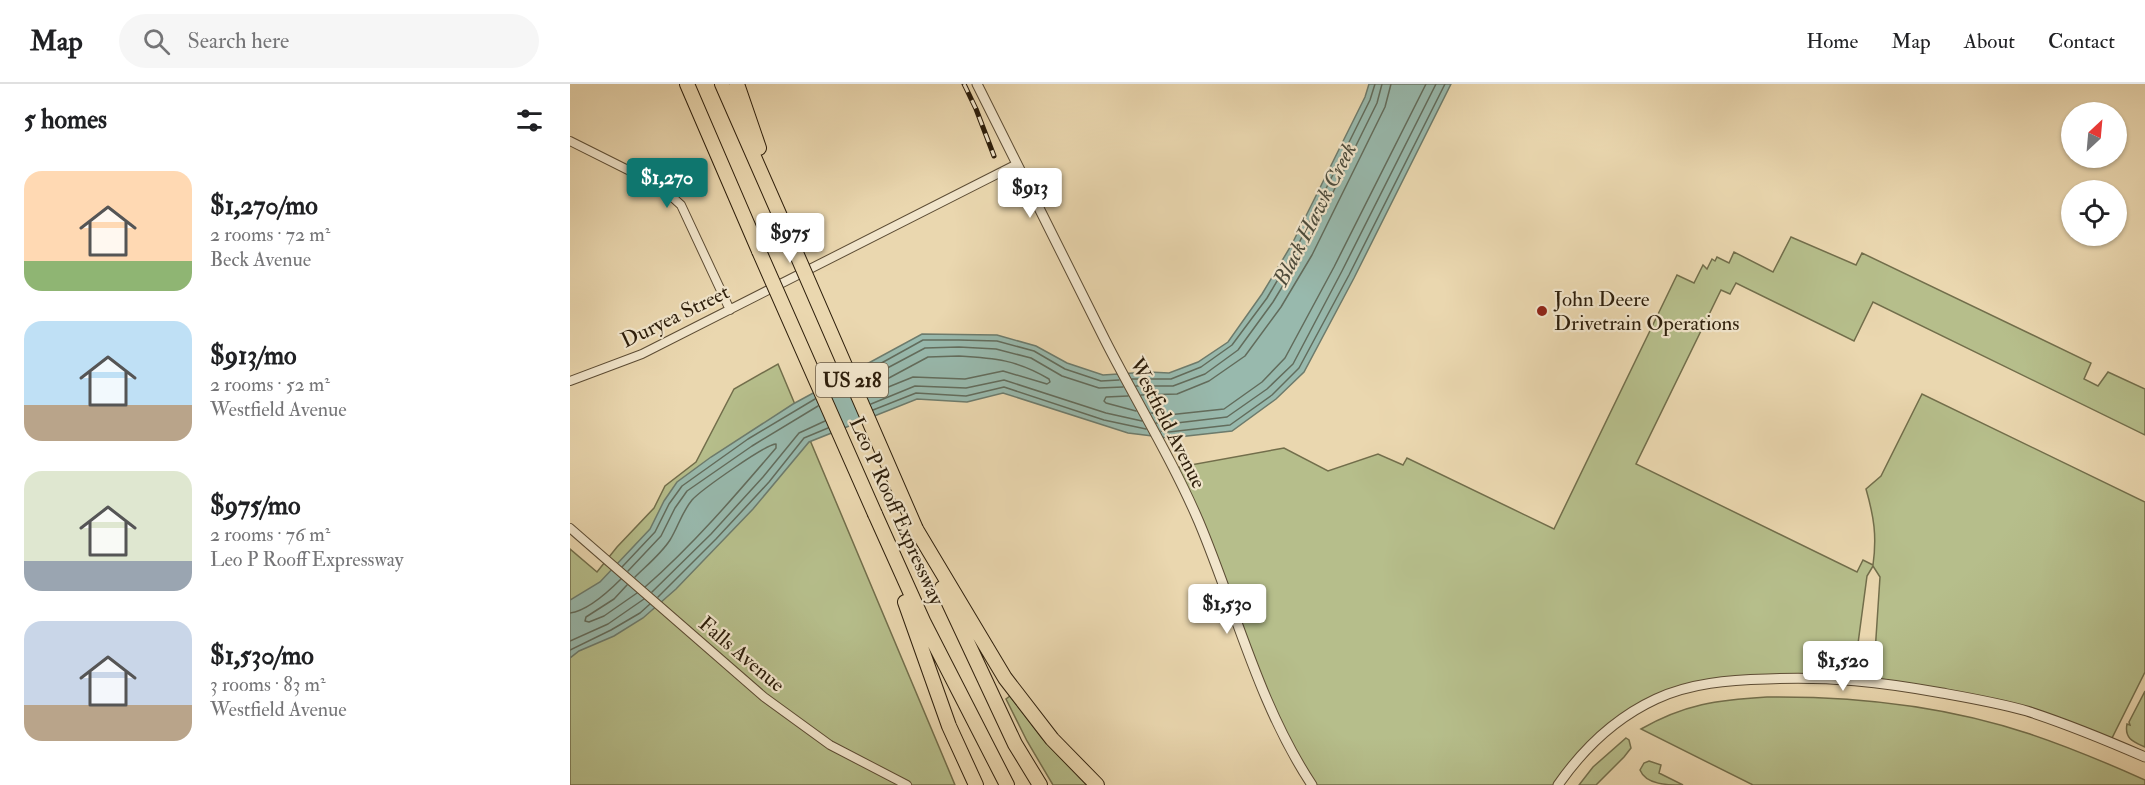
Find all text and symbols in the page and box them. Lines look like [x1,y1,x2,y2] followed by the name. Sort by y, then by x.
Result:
[119,14,539,68] search box
[30,24,83,59] text: Map
[140,25,173,58] icon: search
[188,27,289,55] text: Search here
[1806,28,1858,55] text: Home
[1891,28,1931,55] text: Map
[1964,28,2015,55] text: About
[2048,28,2115,55] text: Contact
[2061,102,2127,168] north arrow
[2061,102,2127,246] map controls
[24,104,107,136] text: 5 homes
[513,104,546,137] icon: filters
[1266,138,1363,292] water label: Black Hawk Creek
[618,158,716,209] pin: $1,270
[641,165,693,190] text: $1,270
[994,168,1066,219] pin: $913
[1012,175,1048,200] text: $913
[2061,180,2127,246] button: locate
[210,190,318,222] text: $1,270/mo
[72,195,144,267] icon: home
[754,213,826,264] pin: $975
[770,220,810,245] text: $975
[210,222,330,247] text: 2 rooms · 72 m²
[210,247,311,272] text: Beck Avenue
[617,279,734,354] street label: Duryea Street
[1553,286,1740,337] place label: John Deere Drivetrain Operations
[1535,304,1549,318] marker: John Deere Drivetrain Operations
[210,340,297,372] text: $913/mo
[72,345,144,417] icon: home
[1123,352,1212,493] street label: Westfield Avenue
[816,363,888,397] road number: US 218
[210,372,330,397] text: 2 rooms · 52 m²
[210,397,347,422] text: Westfield Avenue
[843,413,950,610] street label: Leo P Rooff Expressway
[210,490,300,522] text: $975/mo
[72,495,144,567] icon: home
[210,522,330,547] text: 2 rooms · 76 m²
[210,547,403,572] text: Leo P Rooff Expressway
[1178,584,1276,635] pin: $1,530
[1202,591,1252,616] text: $1,530
[693,610,791,698] street label: Falls Avenue
[210,640,314,672] text: $1,530/mo
[1794,641,1892,692] pin: $1,520
[72,645,144,717] icon: home
[1817,648,1869,673] text: $1,520
[210,672,326,697] text: 3 rooms · 83 m²
[210,697,347,722] text: Westfield Avenue

